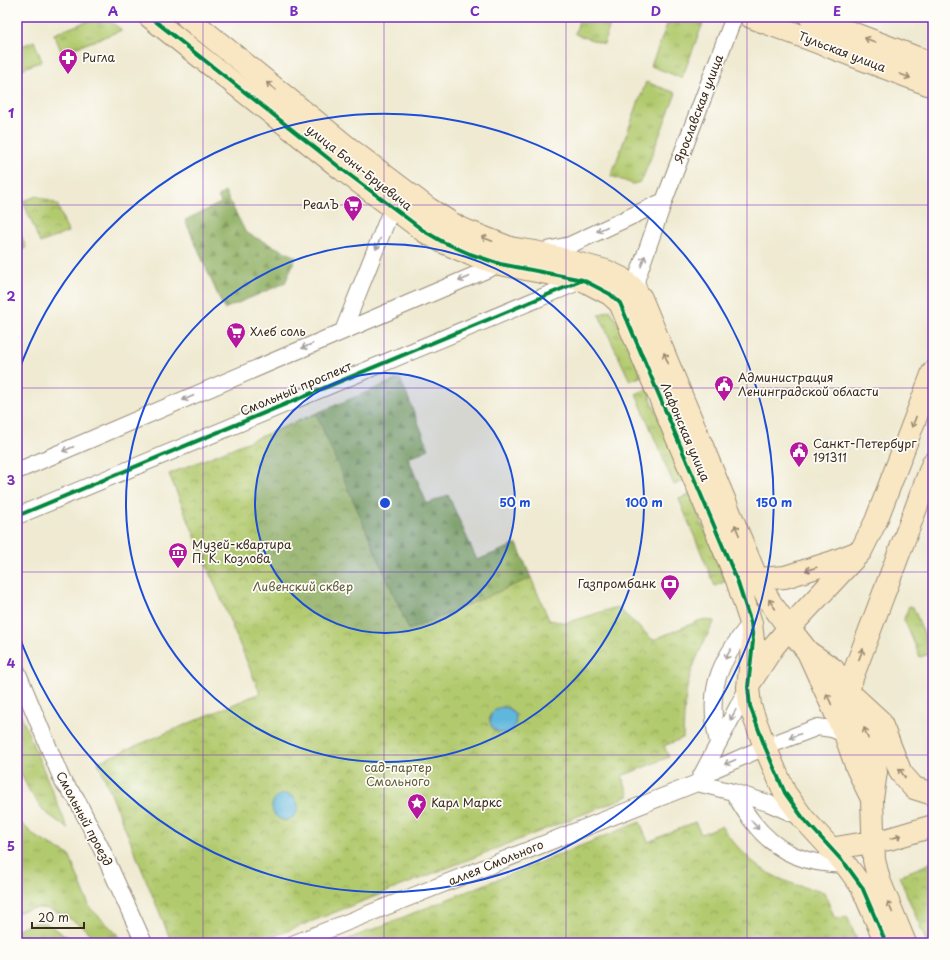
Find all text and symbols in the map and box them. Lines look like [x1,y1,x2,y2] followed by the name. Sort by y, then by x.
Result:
[108,1,118,20] text: A
[290,1,299,20] text: B
[470,1,480,20] text: C
[651,1,661,20] text: D
[833,1,841,20] text: E
[796,26,889,76] street label: Тульская улица
[865,35,877,43] one-way arrow
[57,47,79,75] pharmacy icon: Ригла
[82,48,115,66] place label: Ригла
[669,51,727,167] street label: Ярославская улица
[898,72,910,80] one-way arrow
[266,81,276,90] one-way arrow
[8,103,14,122] text: 1
[303,120,417,215] street label: улица Бонч-Бруевича
[342,194,364,222] supermarket icon: РеалЪ
[303,195,339,213] place label: РеалЪ
[597,226,609,234] one-way arrow
[482,235,494,243] one-way arrow
[373,237,381,249] one-way arrow
[639,255,647,267] one-way arrow
[458,276,470,284] one-way arrow
[6,286,16,305] text: 2
[225,321,247,349] supermarket icon: Хлеб соль
[250,322,306,340] place label: Хлеб соль
[302,343,314,351] one-way arrow
[661,352,669,364] one-way arrow
[237,356,354,420] street label: Смольный проспект
[738,368,879,400] place label: Администрация Ленинградской области
[713,374,735,402] public building icon: Администрация Ленинградской области
[657,379,715,484] street label: Лафонская улица
[182,394,194,402] one-way arrow
[910,415,918,427] one-way arrow
[813,434,917,466] place label: Санкт-Петербург 191311
[788,440,810,468] public building icon: Санкт-Петербург 191311
[63,445,75,453] one-way arrow
[7,470,16,489] text: 3
[499,493,531,511] text: 50 m
[625,493,663,511] text: 100 m
[756,493,792,511] text: 150 m
[378,496,392,510] centre of rings
[732,524,740,536] one-way arrow
[192,535,292,567] place label: Музей-квартира П. К. Козлова
[167,541,189,569] museum icon: Музей-квартира П. К. Козлова
[805,566,818,573] one-way arrow
[659,573,681,601] bank icon: Газпромбанк
[578,574,657,592] place label: Газпромбанк
[253,577,353,595] park label: Ливенский сквер
[768,599,776,610] one-way arrow
[724,648,732,660] one-way arrow
[857,649,865,661] one-way arrow
[7,653,16,672] text: 4
[825,693,832,705] one-way arrow
[729,709,736,721] one-way arrow
[862,728,870,740] one-way arrow
[789,733,801,741] one-way arrow
[364,758,432,790] park label: сад-партер Смольного
[724,759,736,767] one-way arrow
[898,767,906,779] one-way arrow
[52,768,118,869] street label: Смольный проезд
[406,792,428,820] place icon: Карл Маркс
[431,793,502,811] place label: Карл Маркс
[750,819,759,829] one-way arrow
[889,833,902,840] one-way arrow
[445,835,546,889] street label: аллея Смольного
[7,836,15,855] text: 5
[886,901,893,913] one-way arrow
[32,904,84,930] scale bar
[38,908,69,926] text: 20 m

